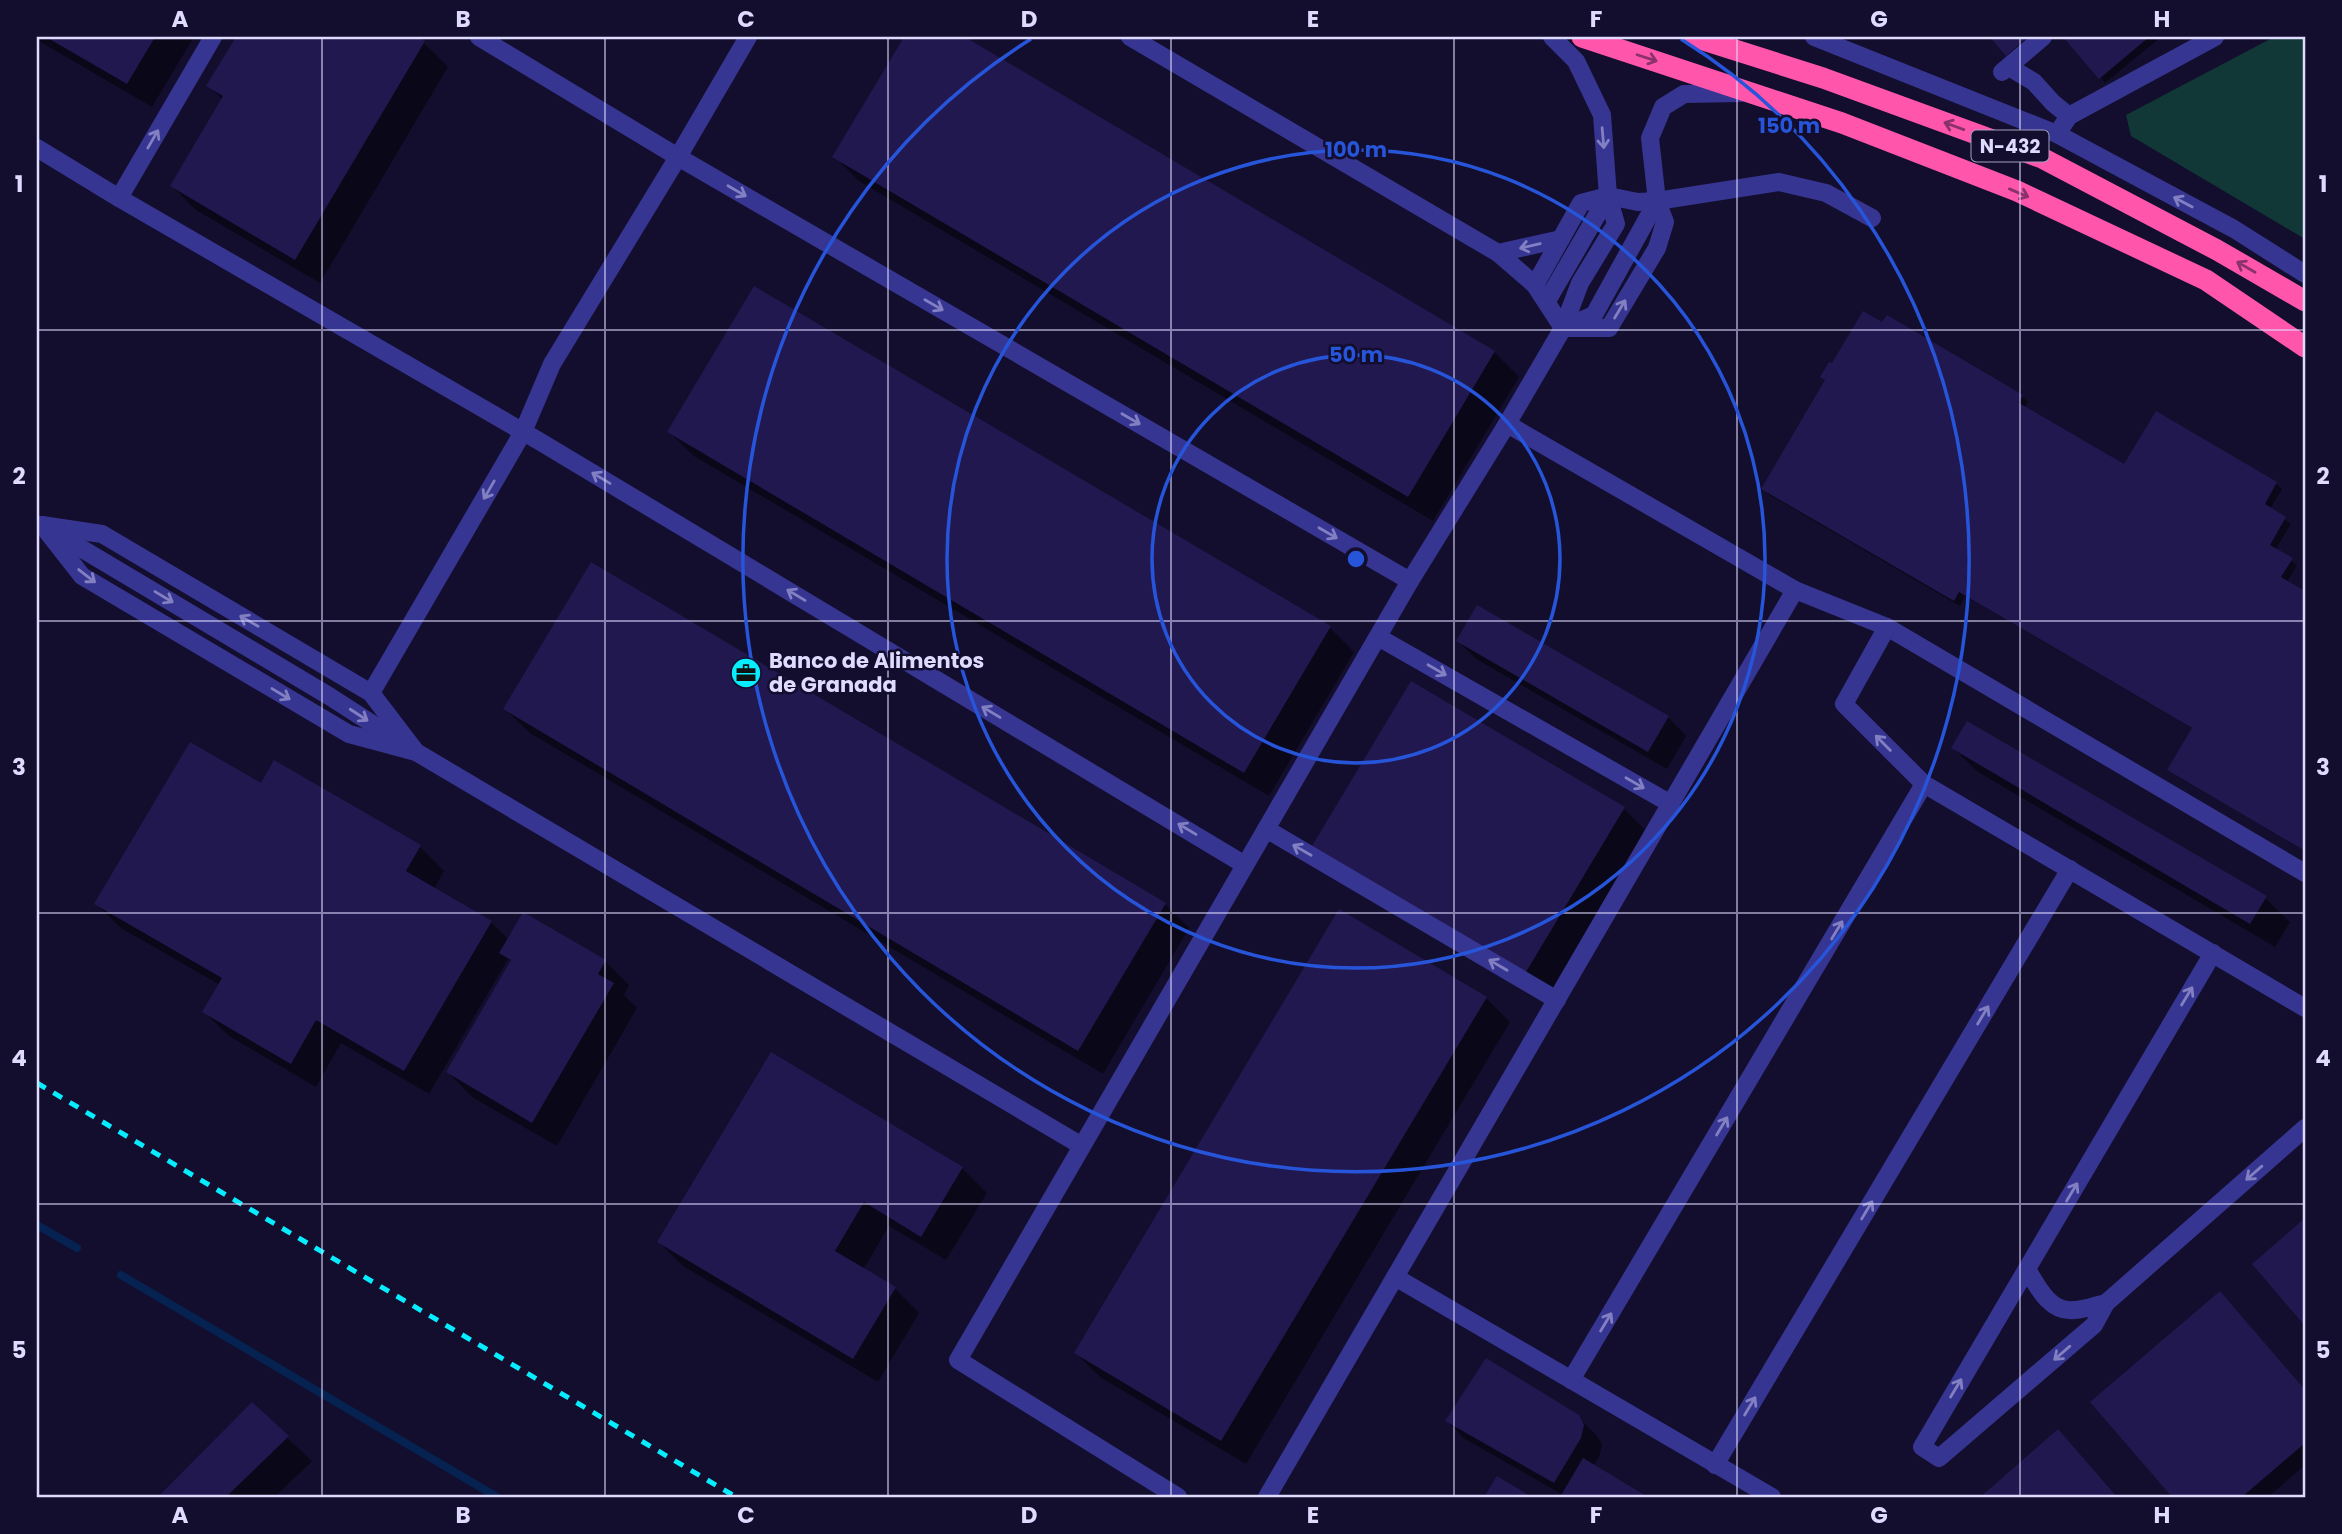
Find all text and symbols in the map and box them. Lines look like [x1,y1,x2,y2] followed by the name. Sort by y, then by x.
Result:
[172,3,189,35] text: A
[455,3,471,35] text: B
[737,3,755,35] text: C
[1021,3,1037,35] text: D
[1307,3,1319,35] text: E
[1590,3,1602,35] text: F
[1870,3,1888,35] text: G
[2154,3,2170,35] text: H
[1636,52,1658,65] one-way arrow
[1758,111,1820,140] text: 150 m
[1943,119,1965,131] one-way arrow
[1597,126,1610,149] one-way arrow
[146,130,160,150] one-way arrow
[1972,130,2048,162] road number: N-432
[1325,135,1387,164] text: 100 m
[15,168,23,200] text: 1
[2319,168,2327,200] text: 1
[727,184,747,198] one-way arrow
[2008,187,2029,200] one-way arrow
[2174,195,2194,209] one-way arrow
[1519,240,1542,254] one-way arrow
[2237,260,2257,274] one-way arrow
[924,298,944,312] one-way arrow
[1613,300,1627,320] one-way arrow
[1329,340,1383,369] text: 50 m
[1120,413,1141,426] one-way arrow
[12,460,26,492] text: 2
[2316,460,2330,492] text: 2
[592,471,612,485] one-way arrow
[482,480,496,500] one-way arrow
[1317,526,1337,540] one-way arrow
[1344,547,1368,571] centre of rings
[77,569,95,584] one-way arrow
[787,588,807,602] one-way arrow
[154,591,174,605] one-way arrow
[239,614,259,628] one-way arrow
[769,646,984,699] place label: Banco de Alimentos de Granada
[729,656,763,690] office icon: Banco de Alimentos de Granada
[1426,664,1447,677] one-way arrow
[271,687,291,701] one-way arrow
[982,705,1002,719] one-way arrow
[348,709,368,723] one-way arrow
[1874,734,1891,751] one-way arrow
[12,751,26,783] text: 3
[2316,751,2330,783] text: 3
[1624,776,1644,790] one-way arrow
[1177,822,1197,836] one-way arrow
[1292,843,1312,857] one-way arrow
[1831,920,1845,940] one-way arrow
[1488,958,1508,972] one-way arrow
[2181,987,2195,1007] one-way arrow
[1976,1005,1990,1025] one-way arrow
[11,1042,27,1074] text: 4
[2315,1042,2331,1074] text: 4
[1715,1116,1729,1136] one-way arrow
[2245,1165,2263,1181] one-way arrow
[2065,1183,2079,1203] one-way arrow
[1860,1201,1874,1221] one-way arrow
[1599,1312,1613,1332] one-way arrow
[12,1334,26,1366] text: 5
[2316,1334,2330,1366] text: 5
[2053,1345,2071,1361] one-way arrow
[1950,1379,1964,1399] one-way arrow
[1744,1396,1758,1416] one-way arrow
[172,1499,189,1531] text: A
[455,1499,471,1531] text: B
[737,1499,755,1531] text: C
[1021,1499,1037,1531] text: D
[1307,1499,1319,1531] text: E
[1590,1499,1602,1531] text: F
[1870,1499,1888,1531] text: G
[2154,1499,2170,1531] text: H

